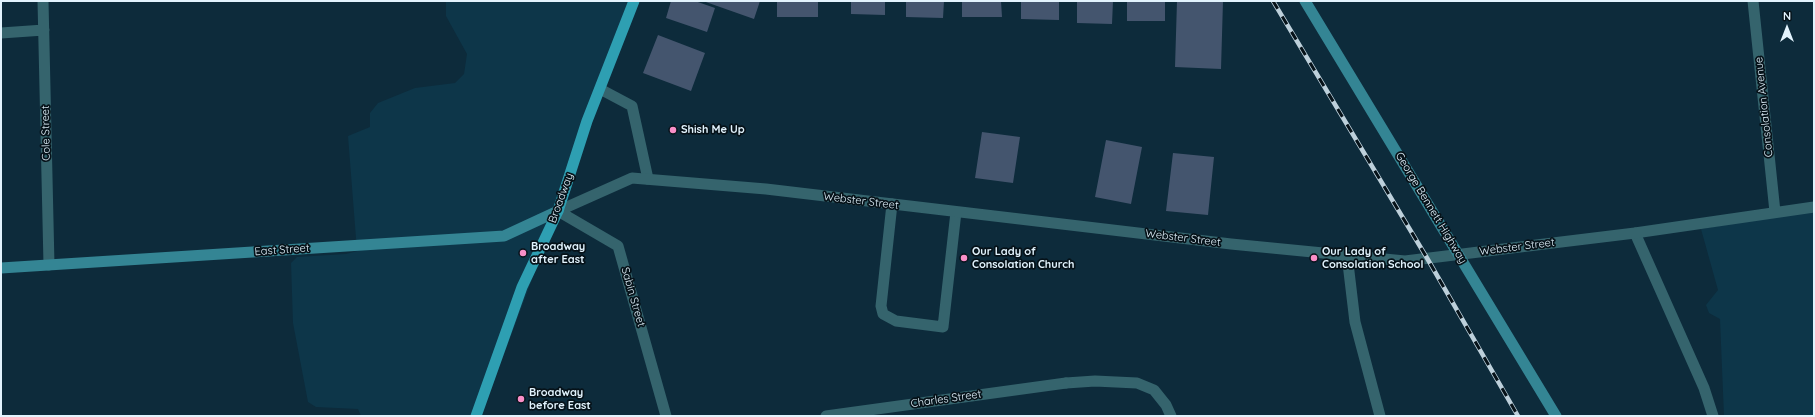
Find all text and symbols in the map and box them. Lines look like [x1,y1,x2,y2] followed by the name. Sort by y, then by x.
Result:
[1767,8,1807,48] north arrow
[1783,9,1791,23] text: N
[1752,56,1776,158] street label: Consolation Avenue
[39,105,53,161] street label: Cole Street
[681,123,745,137] place label: Shish Me Up
[668,125,678,135] marker: Shish Me Up
[1392,150,1470,266] street label: George Bennett Highway
[546,171,576,225] street label: Broadway
[823,190,899,212] street label: Webster Street
[1145,227,1221,249] street label: Webster Street
[1479,236,1555,258] street label: Webster Street
[531,240,585,266] place label: Broadway after East
[254,242,310,258] street label: East Street
[972,245,1074,271] place label: Our Lady of Consolation Church
[1322,245,1423,271] place label: Our Lady of Consolation School
[518,248,528,258] marker: Broadway after East
[959,253,969,263] marker: Our Lady of Consolation Church
[1309,253,1319,263] marker: Our Lady of Consolation School
[618,266,648,328] street label: Sabin Street
[529,386,591,412] place label: Broadway before East
[910,388,982,410] street label: Charles Street
[516,394,526,404] marker: Broadway before East

